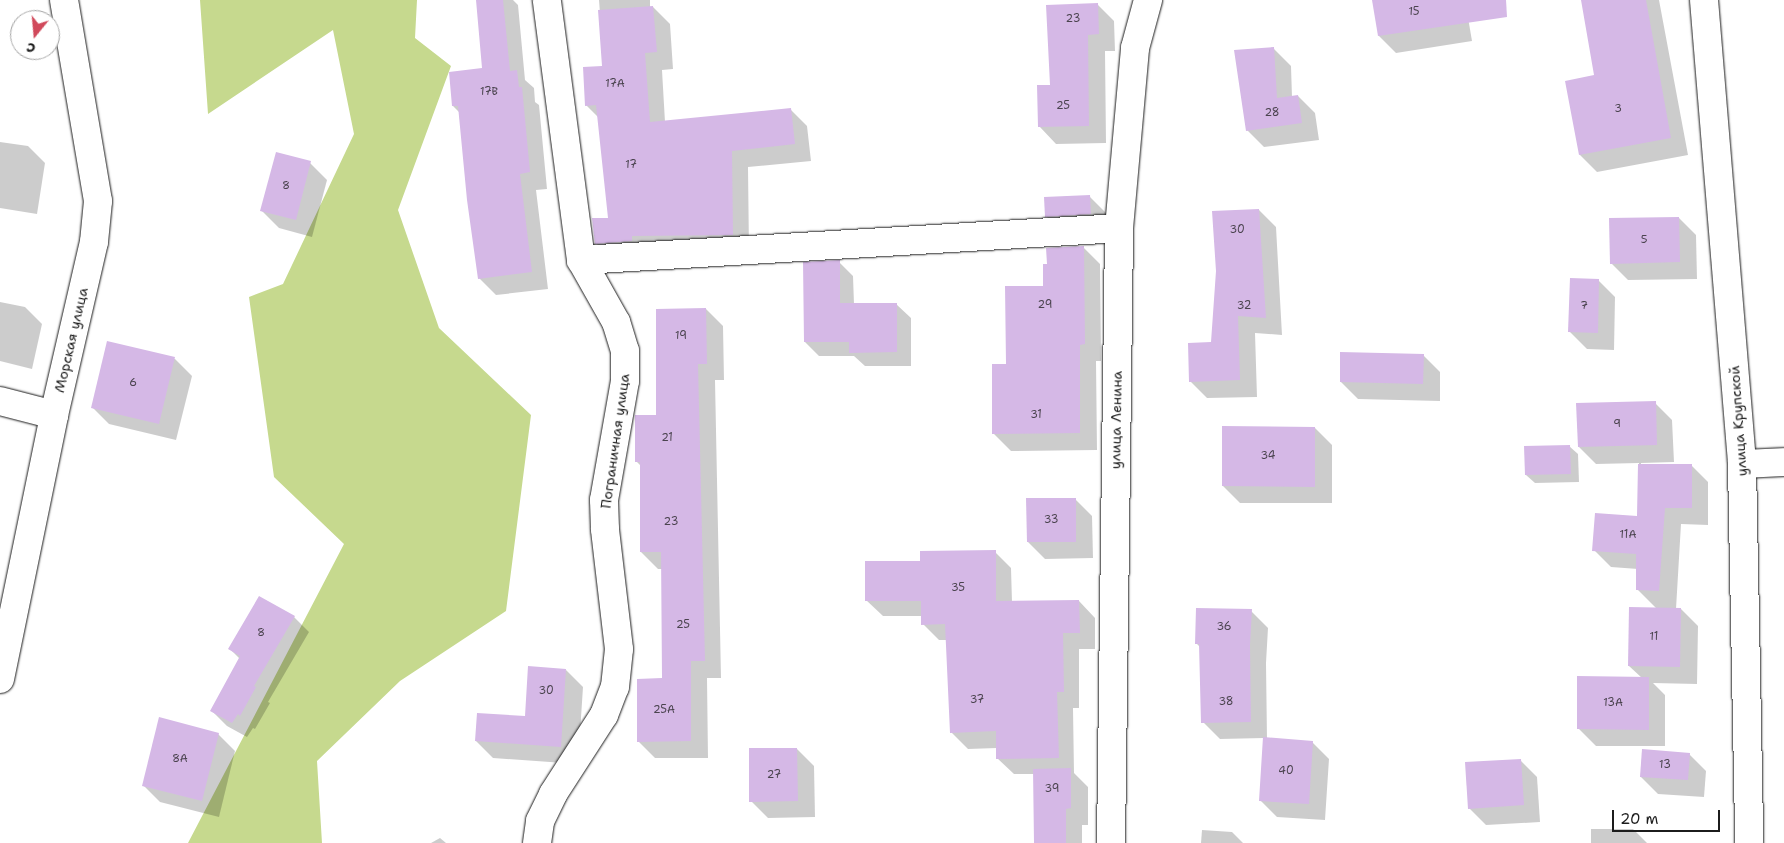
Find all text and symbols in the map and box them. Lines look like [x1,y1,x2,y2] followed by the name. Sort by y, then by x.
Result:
[1408,5,1420,19] house number: 15
[10,10,60,60] north arrow
[1066,12,1080,26] house number: 23
[24,39,38,58] text: С
[605,77,625,91] house number: 17А
[480,85,498,99] house number: 17В
[1056,99,1070,113] house number: 25
[1614,102,1622,116] house number: 3
[1264,106,1280,120] house number: 28
[625,158,637,172] house number: 17
[282,179,290,193] house number: 8
[1229,223,1245,237] house number: 30
[1641,233,1647,247] house number: 5
[51,286,91,394] street label: Морская улица
[1038,298,1052,312] house number: 29
[1237,299,1251,313] house number: 32
[1580,299,1588,313] house number: 7
[675,329,687,343] house number: 19
[1726,365,1750,477] street label: улица Крупской
[1107,371,1125,469] street label: улица Ленина
[597,372,633,510] street label: Пограничная улица
[129,376,137,390] house number: 6
[1030,408,1042,422] house number: 31
[1613,417,1621,431] house number: 9
[661,431,673,445] house number: 21
[1261,449,1275,463] house number: 34
[1044,513,1058,527] house number: 33
[664,515,678,529] house number: 23
[1620,528,1636,542] house number: 11А
[951,581,965,595] house number: 35
[676,618,690,632] house number: 25
[1216,620,1232,634] house number: 36
[257,626,265,640] house number: 8
[1650,630,1658,644] house number: 11
[538,684,554,698] house number: 30
[970,693,984,707] house number: 37
[1218,695,1234,709] house number: 38
[1603,696,1623,710] house number: 13А
[653,703,675,717] house number: 25А
[172,752,188,766] house number: 8А
[1659,758,1671,772] house number: 13
[1278,764,1294,778] house number: 40
[767,768,781,782] house number: 27
[1045,782,1059,796] house number: 39
[1614,800,1722,832] scale bar
[1620,809,1659,829] text: 20 m

